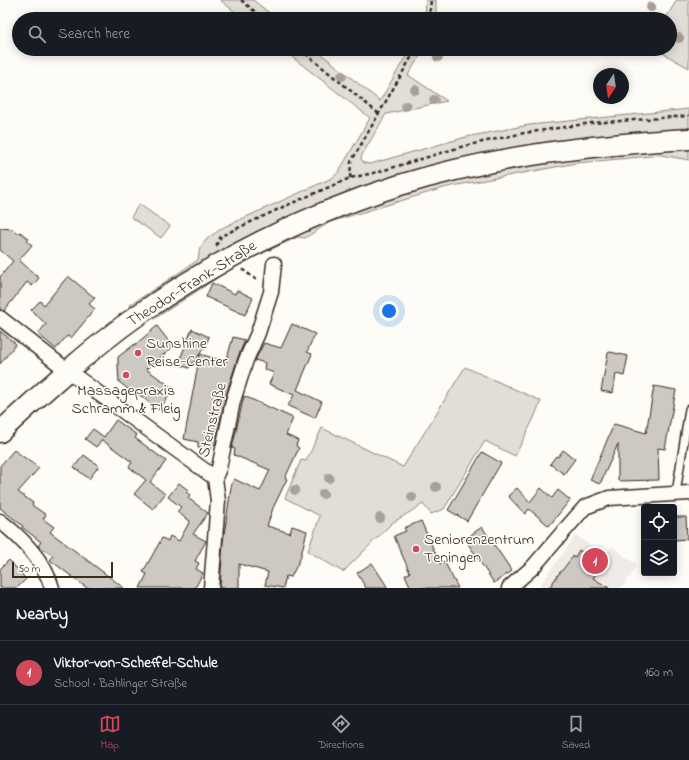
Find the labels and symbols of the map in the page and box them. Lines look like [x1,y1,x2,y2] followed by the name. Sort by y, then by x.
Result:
[593,68,629,104] north arrow
[123,234,262,334] street label: Theodor-Frank-Straße
[379,301,399,321] your location
[146,332,228,374] place label: Sunshine Reise-Center
[133,348,143,358] marker: Sunshine Reise-Center
[121,370,131,380] marker: Massagepraxis Schramm & Fleig
[71,379,181,421] place label: Massagepraxis Schramm & Fleig
[192,379,234,460] street label: Steinstraße
[424,528,534,570] place label: Seniorenzentrum Teningen
[411,544,421,554] marker: Seniorenzentrum Teningen
[582,546,608,576] pin: 1
[12,560,113,579] scale bar

